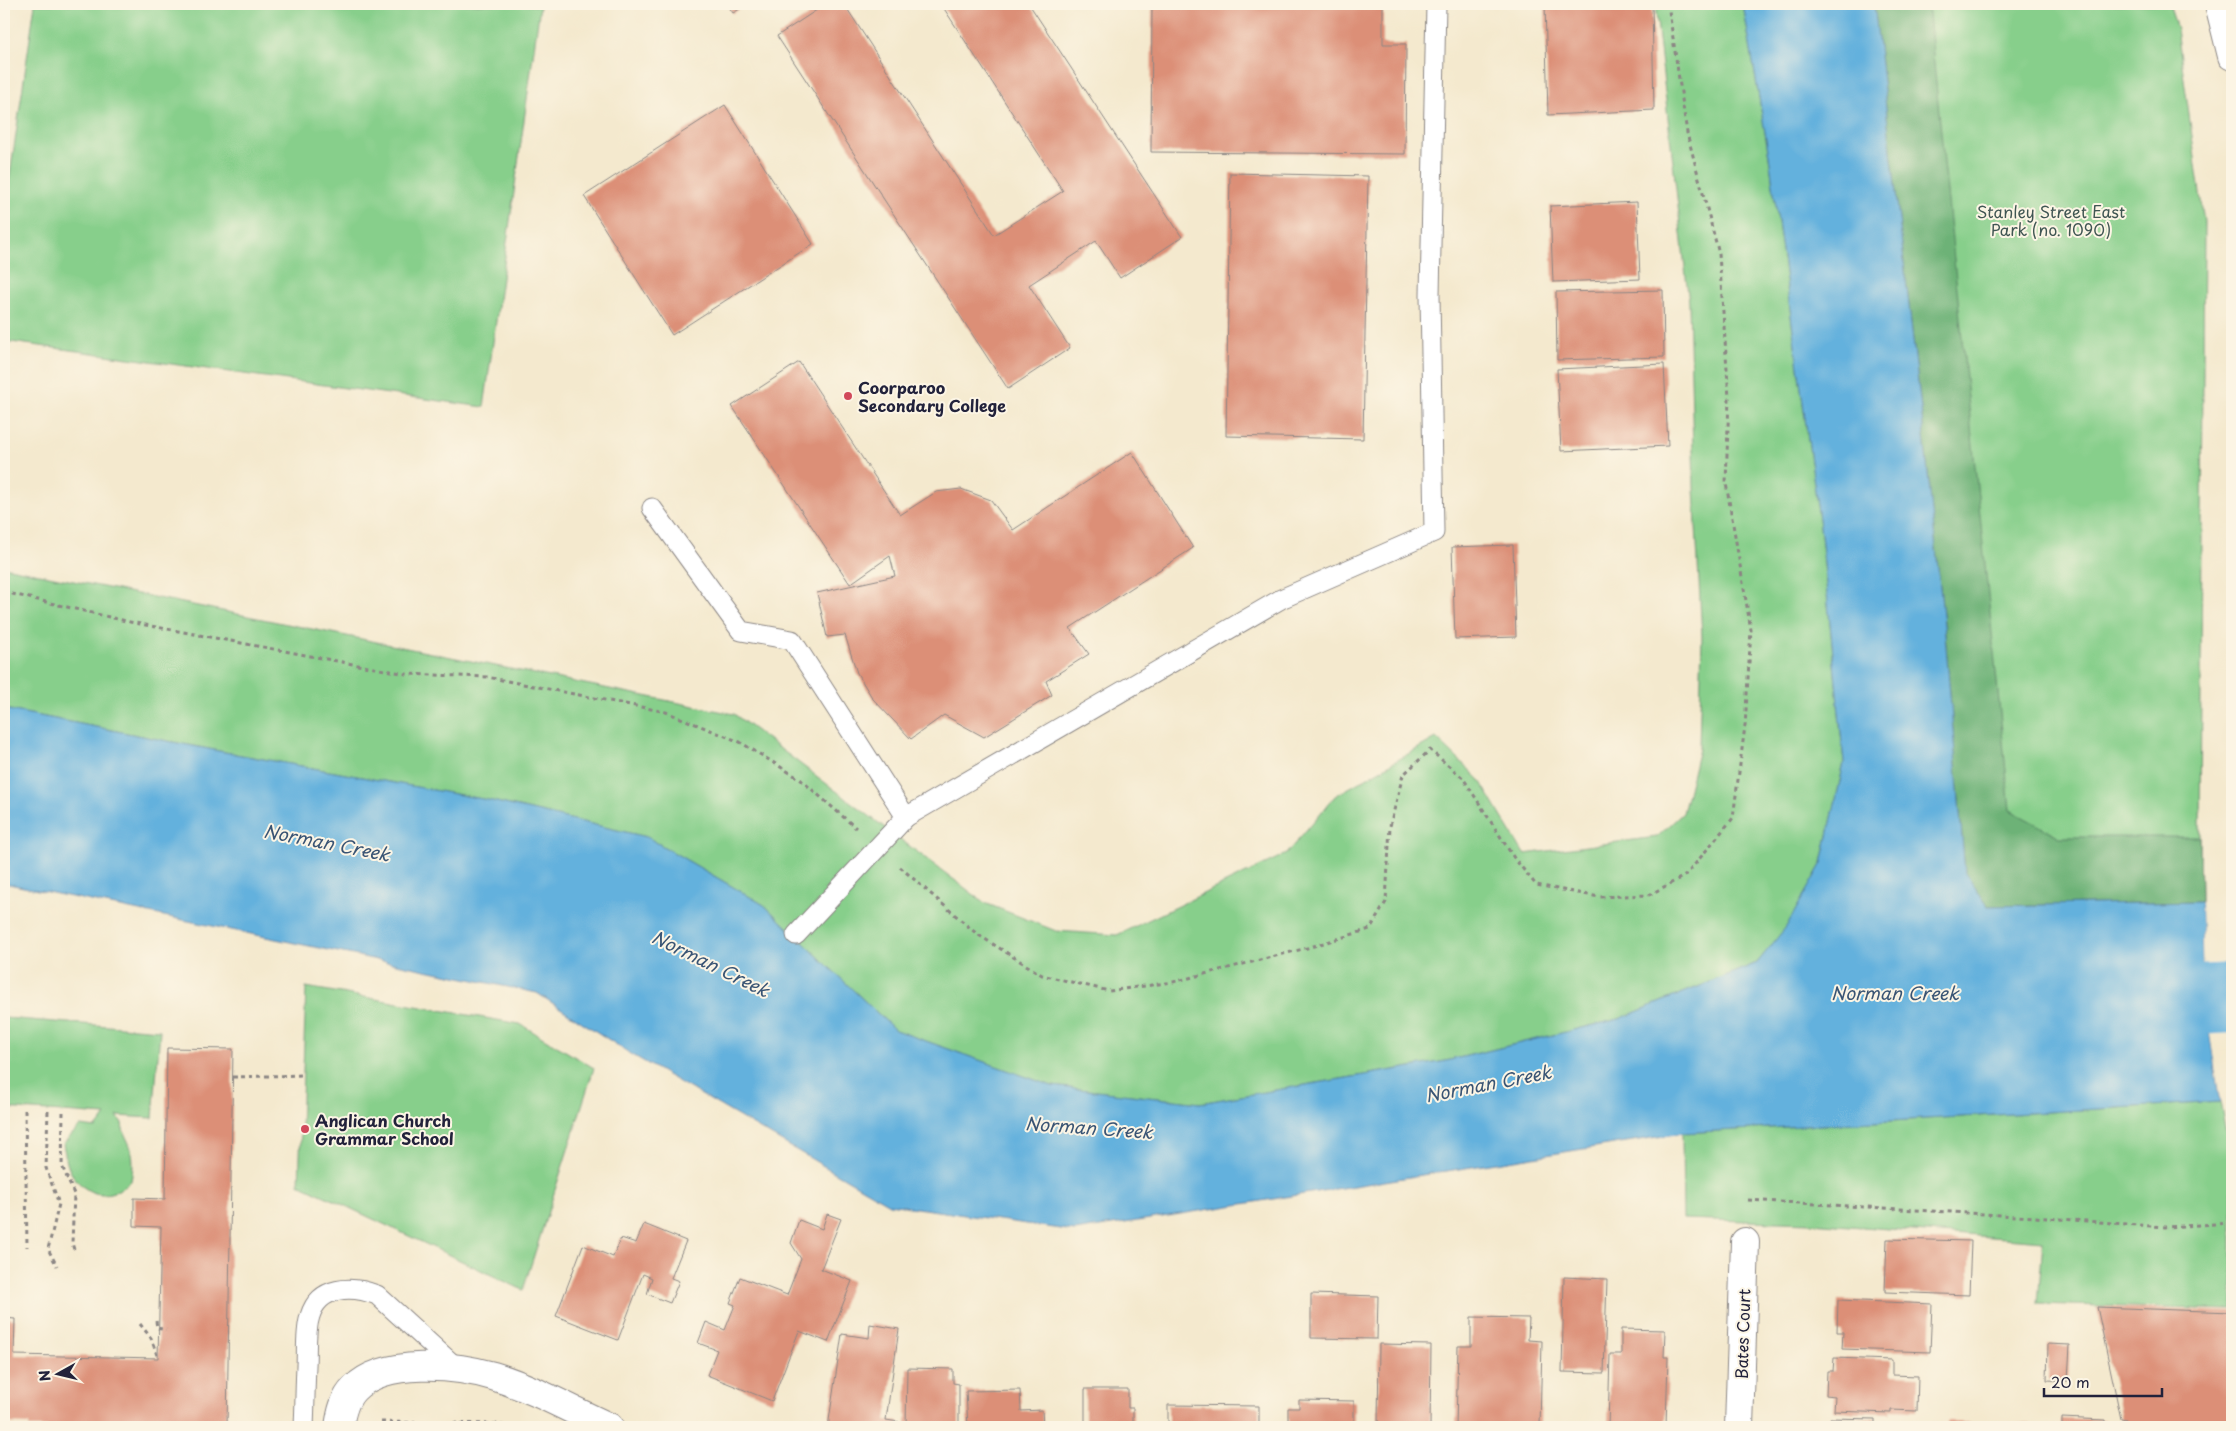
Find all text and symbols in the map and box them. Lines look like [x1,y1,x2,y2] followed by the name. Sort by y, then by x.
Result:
[1977,199,2125,241] park label: Stanley Street East Park (no. 1090)
[858,375,1006,417] place label: Coorparoo Secondary College
[842,390,854,402] marker: Coorparoo Secondary College
[262,817,393,868] water label: Norman Creek
[648,923,775,1004] water label: Norman Creek
[1831,979,1960,1006] water label: Norman Creek
[1423,1057,1554,1108] water label: Norman Creek
[315,1108,454,1150] place label: Anglican Church Grammar School
[1024,1109,1155,1145] water label: Norman Creek
[299,1123,311,1135] marker: Anglican Church Grammar School
[1728,1288,1756,1380] street label: Bates Court
[32,1348,82,1398] north arrow
[2044,1366,2161,1398] scale bar
[33,1369,56,1383] text: N
[2051,1370,2090,1393] text: 20 m

